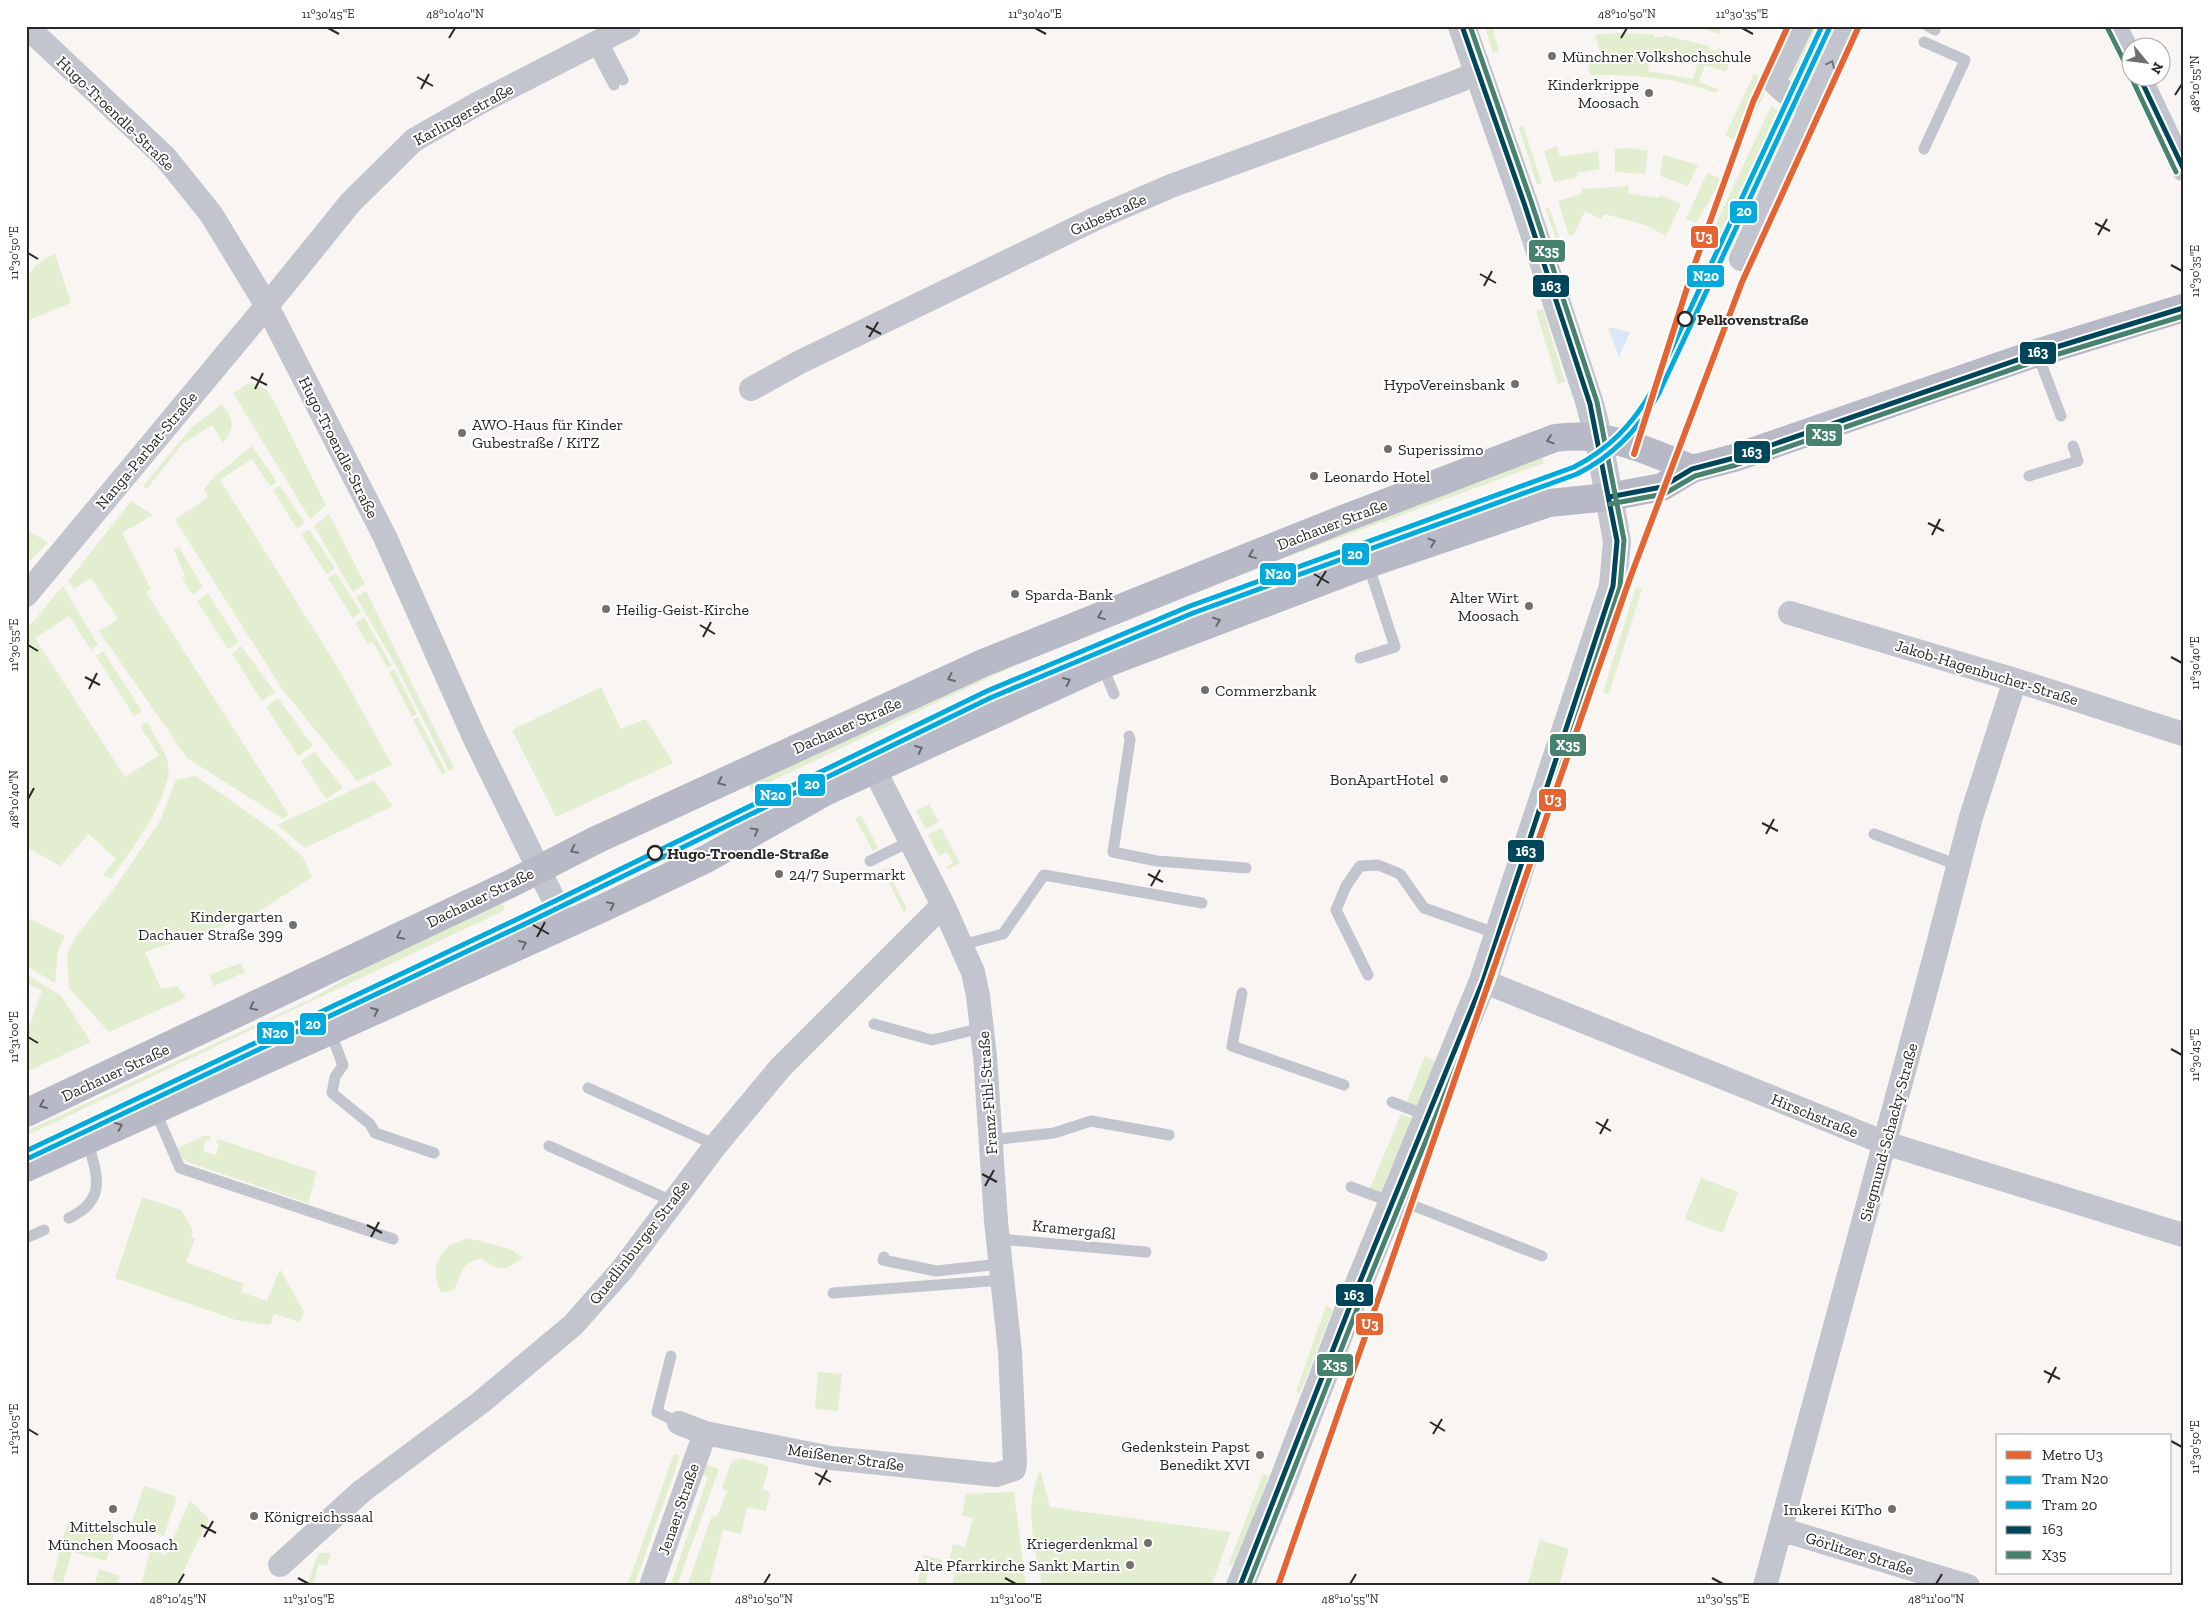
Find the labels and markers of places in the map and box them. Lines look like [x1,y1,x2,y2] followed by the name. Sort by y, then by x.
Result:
[1562,47,1751,66] place label: Münchner Volkshochschule
[1546,50,1558,62] marker: Münchner Volkshochschule
[1548,75,1639,112] place label: Kinderkrippe Moosach
[1643,87,1655,99] marker: Kinderkrippe Moosach
[1697,310,1809,329] place label: Pelkovenstraße
[1677,311,1693,327] marker: Pelkovenstraße
[1384,375,1506,394] place label: HypoVereinsbank
[1509,378,1521,390] marker: HypoVereinsbank
[472,415,624,452] place label: AWO-Haus für Kinder Gubestraße / KiTZ
[456,427,468,439] marker: AWO-Haus für Kinder Gubestraße / KiTZ
[1398,440,1484,459] place label: Superissimo
[1382,443,1394,455] marker: Superissimo
[1324,467,1430,486] place label: Leonardo Hotel
[1308,470,1320,482] marker: Leonardo Hotel
[1025,585,1114,604] place label: Sparda-Bank
[1009,588,1021,600] marker: Sparda-Bank
[1450,588,1519,625] place label: Alter Wirt Moosach
[616,600,749,619] place label: Heilig-Geist-Kirche
[1523,600,1535,612] marker: Alter Wirt Moosach
[600,603,612,615] marker: Heilig-Geist-Kirche
[1215,681,1317,700] place label: Commerzbank
[1199,684,1211,696] marker: Commerzbank
[1330,770,1434,789] place label: BonApartHotel
[1438,773,1450,785] marker: BonApartHotel
[667,844,829,863] place label: Hugo-Troendle-Straße
[647,845,663,861] marker: Hugo-Troendle-Straße
[789,865,905,884] place label: 24/7 Supermarkt
[773,868,785,880] marker: 24/7 Supermarkt
[138,907,284,944] place label: Kindergarten Dachauer Straße 399
[287,919,299,931] marker: Kindergarten Dachauer Straße 399
[1121,1437,1250,1474] place label: Gedenkstein Papst Benedikt XVI
[1254,1449,1266,1461] marker: Gedenkstein Papst Benedikt XVI
[1784,1500,1882,1519] place label: Imkerei KiTho
[107,1503,119,1515] marker: Mittelschule München Moosach
[1886,1503,1898,1515] marker: Imkerei KiTho
[264,1507,373,1526] place label: Königreichssaal
[248,1510,260,1522] marker: Königreichssaal
[48,1517,178,1554] place label: Mittelschule München Moosach
[1026,1534,1138,1553] place label: Kriegerdenkmal
[1142,1537,1154,1549] marker: Kriegerdenkmal
[915,1556,1121,1575] place label: Alte Pfarrkirche Sankt Martin
[1124,1559,1136,1571] marker: Alte Pfarrkirche Sankt Martin

